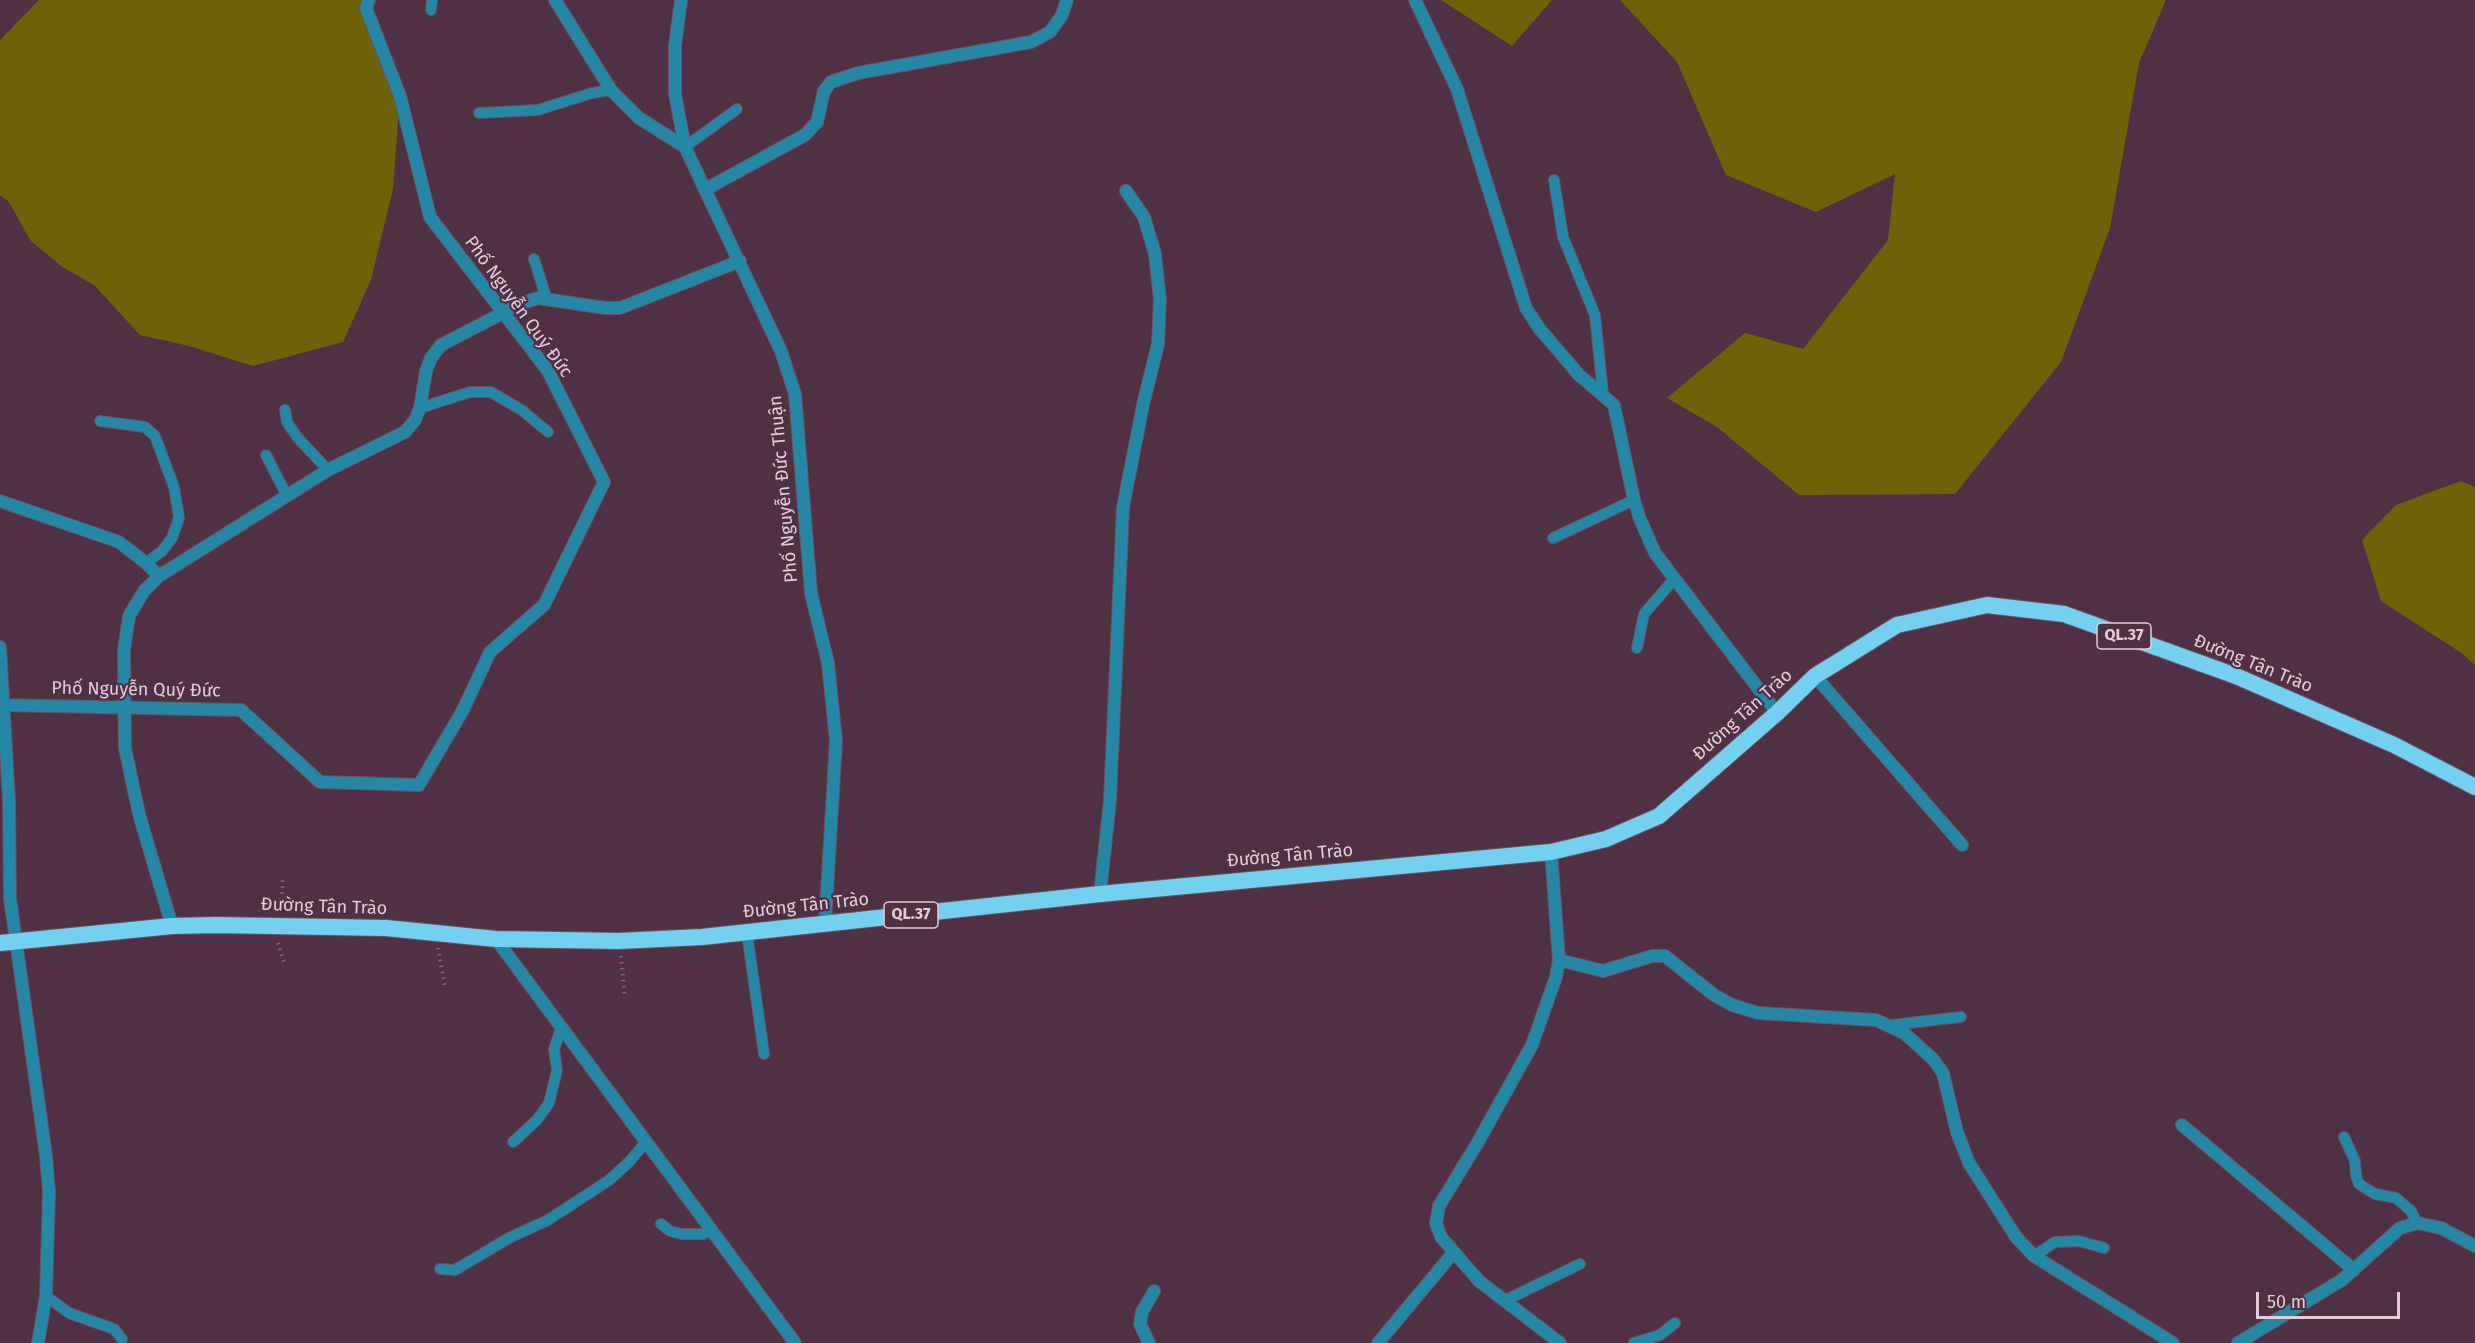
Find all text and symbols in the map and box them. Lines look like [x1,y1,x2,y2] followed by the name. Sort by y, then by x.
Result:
[460,232,576,382] street label: Phố Nguyễn Quý Đức
[765,394,803,584] street label: Phố Nguyễn Đức Thuận
[2097,623,2151,649] road number: QL.37
[2190,630,2316,698] street label: Đường Tân Trào
[1689,665,1797,765] street label: Đường Tân Trào
[51,678,221,702] street label: Phố Nguyễn Quý Đức
[1226,840,1354,872] street label: Đường Tân Trào
[742,889,870,923] street label: Đường Tân Trào
[260,894,388,920] street label: Đường Tân Trào
[884,902,938,928] road number: QL.37
[2259,1280,2403,1318] scale bar
[2267,1291,2306,1313] text: 50 m

